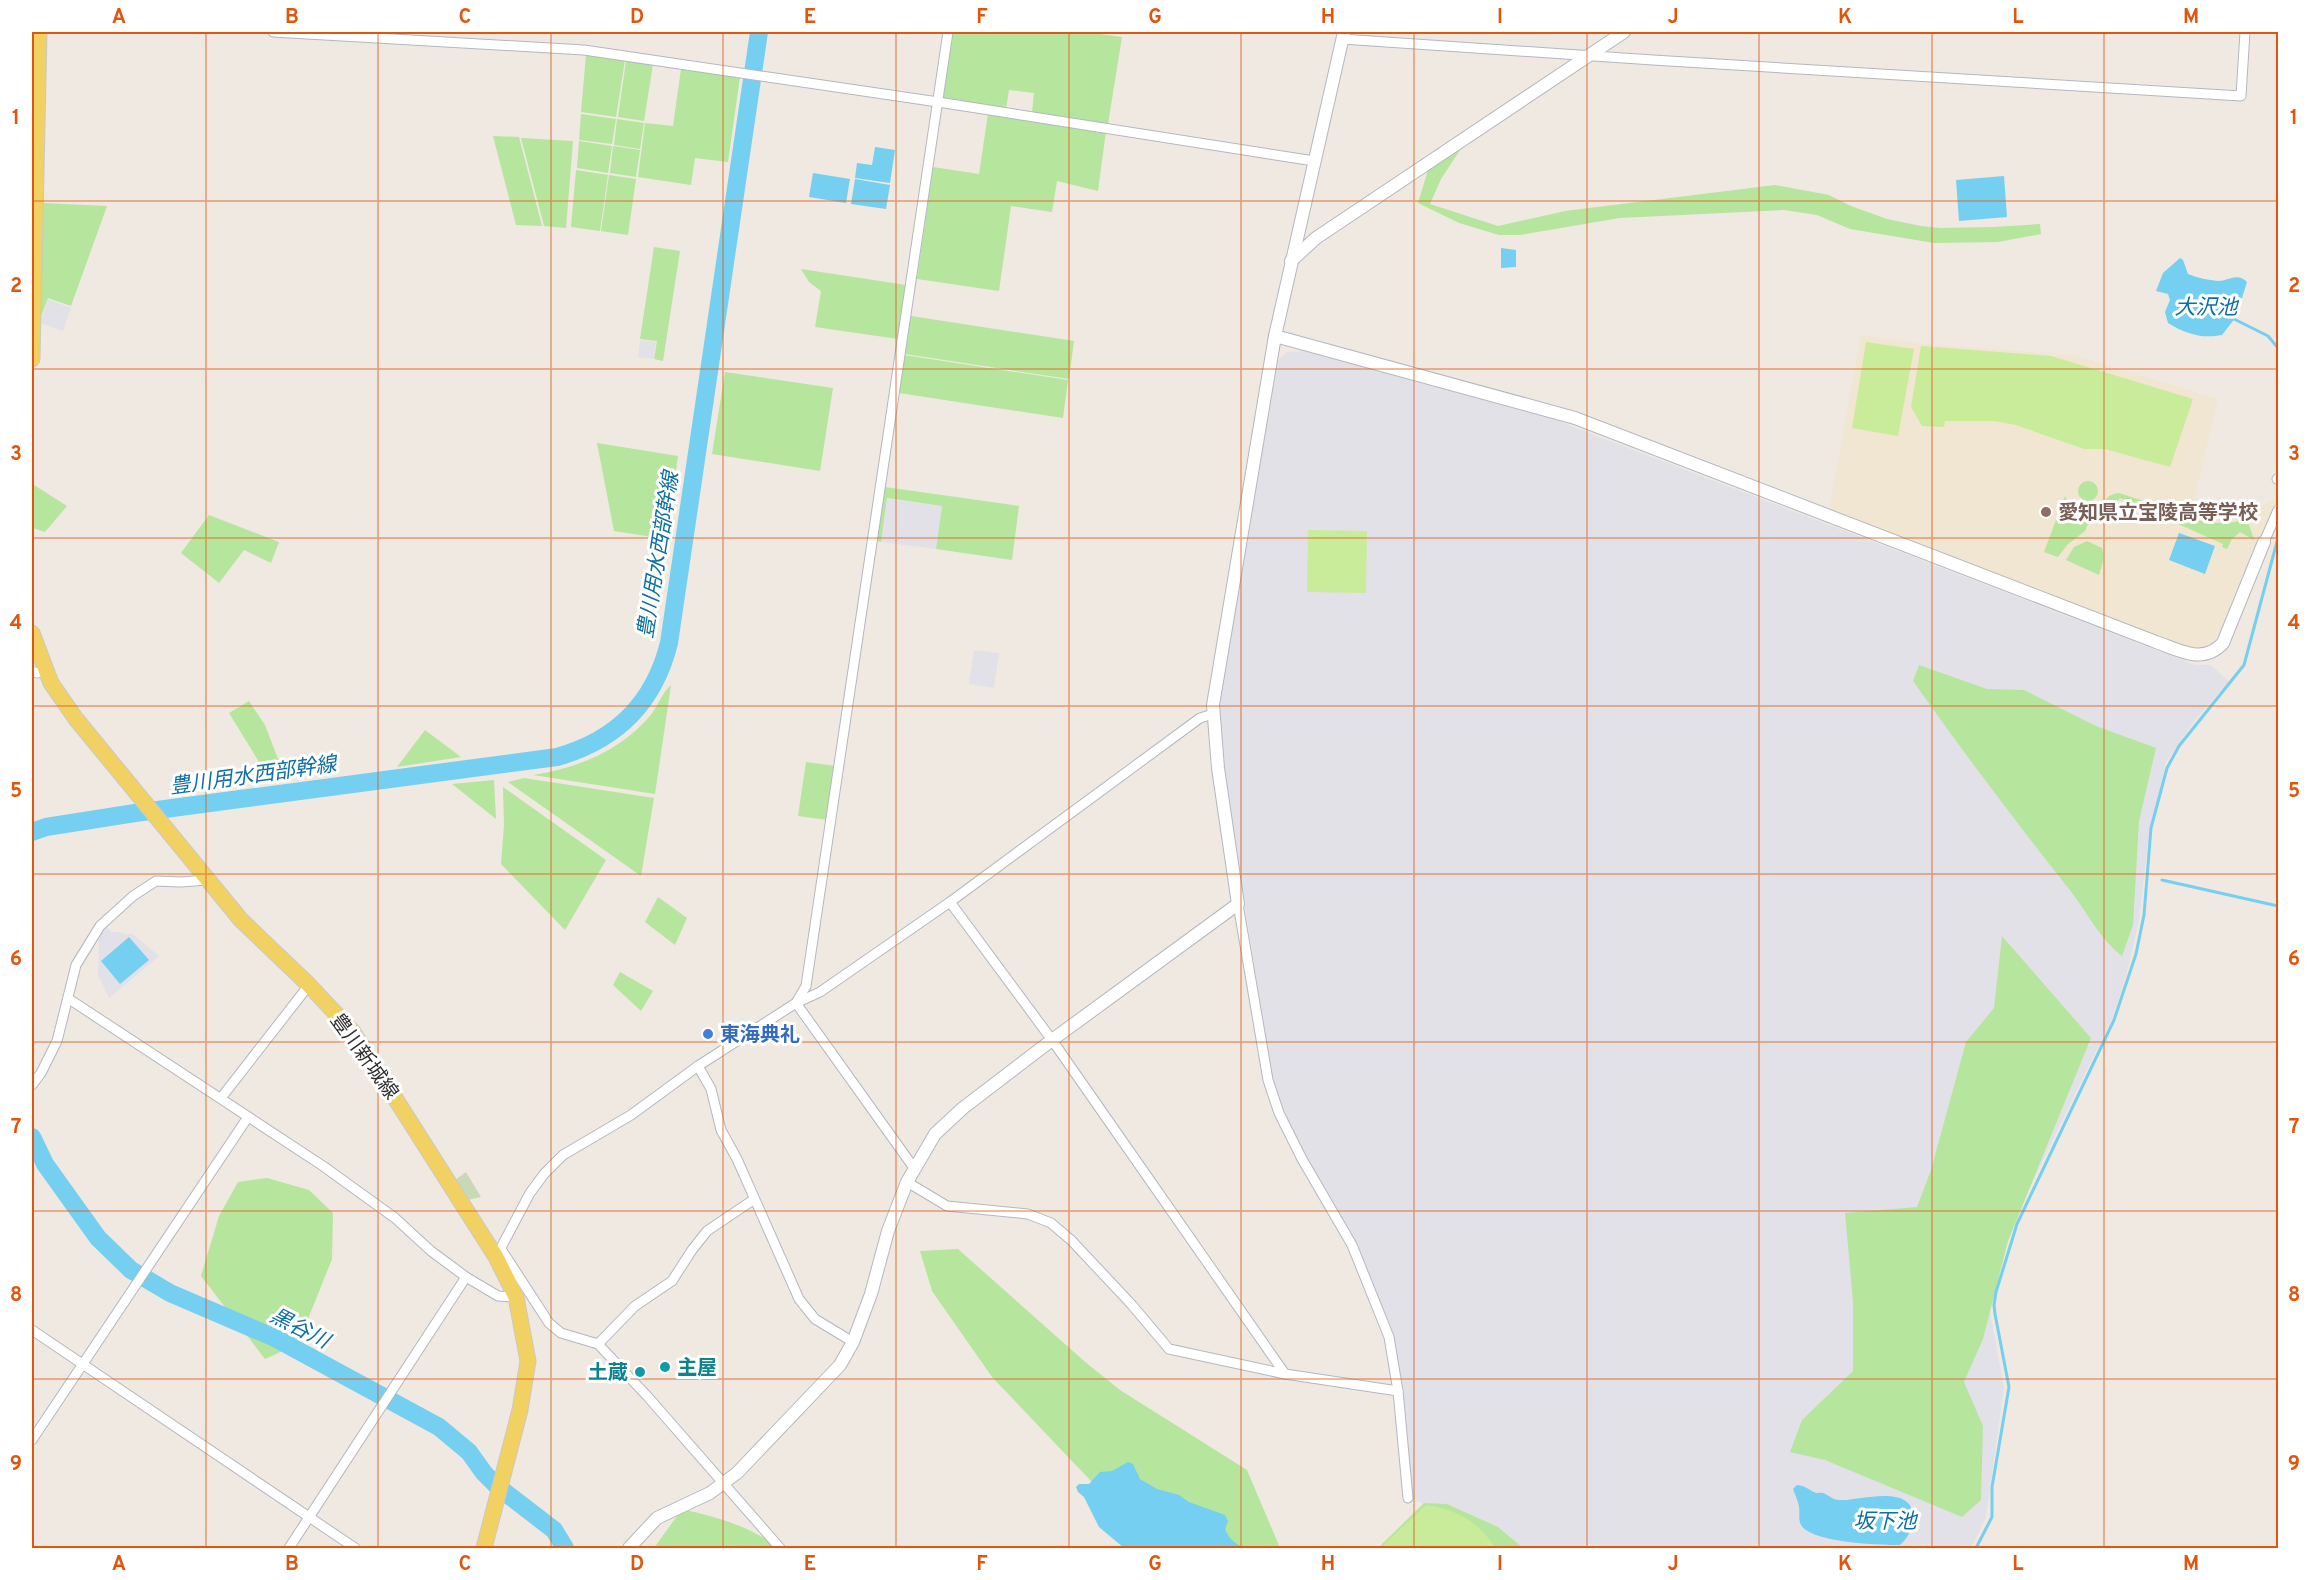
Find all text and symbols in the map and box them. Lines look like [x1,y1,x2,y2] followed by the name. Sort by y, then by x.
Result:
[112,5,126,31] text: A
[285,5,299,31] text: B
[459,5,471,31] text: C
[630,5,644,31] text: D
[804,5,816,31] text: E
[976,5,988,31] text: F
[1148,5,1162,31] text: G
[1321,5,1335,31] text: H
[1497,5,1503,31] text: I
[1667,5,1679,31] text: J
[1838,5,1852,31] text: K
[2012,5,2024,31] text: L
[2183,5,2199,31] text: M
[12,106,20,132] text: 1
[2290,106,2298,132] text: 1
[10,274,22,300] text: 2
[2288,274,2300,300] text: 2
[2175,295,2239,322] water label: 大沢池
[10,442,22,468] text: 3
[2288,442,2300,468] text: 3
[633,467,686,640] water label: 豊川用水西部幹線
[2058,501,2258,527] place label: 愛知県立宝陵高等学校
[2039,505,2053,519] marker: 愛知県立宝陵高等学校
[10,611,22,637] text: 4
[2288,611,2300,637] text: 4
[168,751,341,802] water label: 豊川用水西部幹線
[10,779,22,805] text: 5
[2288,779,2300,805] text: 5
[10,947,22,973] text: 6
[2288,947,2300,973] text: 6
[323,1009,403,1105] street label: 豊川新城線
[720,1023,800,1049] place label: 東海典礼
[701,1027,715,1041] marker: 東海典礼
[11,1115,21,1141] text: 7
[2289,1115,2299,1141] text: 7
[10,1283,22,1309] text: 8
[2288,1283,2300,1309] text: 8
[265,1303,335,1357] water label: 黒谷川
[677,1356,717,1382] place label: 主屋
[658,1360,672,1374] marker: 主屋
[588,1361,628,1387] place label: 土蔵
[633,1365,647,1379] marker: 土蔵
[10,1452,22,1478] text: 9
[2288,1452,2300,1478] text: 9
[1854,1509,1918,1536] water label: 坂下池
[112,1552,126,1578] text: A
[285,1552,299,1578] text: B
[459,1552,471,1578] text: C
[630,1552,644,1578] text: D
[804,1552,816,1578] text: E
[976,1552,988,1578] text: F
[1148,1552,1162,1578] text: G
[1321,1552,1335,1578] text: H
[1497,1552,1503,1578] text: I
[1667,1552,1679,1578] text: J
[1838,1552,1852,1578] text: K
[2012,1552,2024,1578] text: L
[2183,1552,2199,1578] text: M

